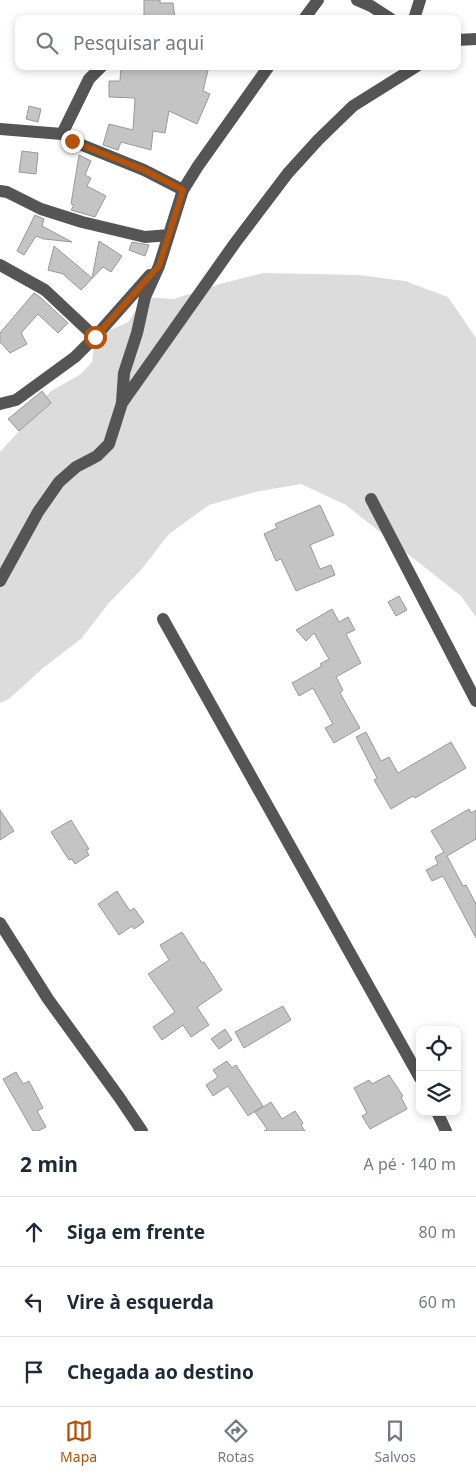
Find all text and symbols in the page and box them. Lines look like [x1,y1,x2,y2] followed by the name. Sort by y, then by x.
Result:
[15,15,461,70] search box
[33,29,61,57] icon: search
[73,30,204,56] text: Pesquisar aqui
[61,130,84,153] route end
[84,326,107,349] route start
[416,1026,461,1116] map controls
[416,1026,461,1071] button: locate
[416,1071,461,1116] button: layers
[20,1150,78,1178] text: 2 min
[364,1153,456,1175] text: A pé · 140 m
[20,1218,48,1246] icon: ahead
[67,1219,205,1245] text: Siga em frente
[419,1221,456,1243] text: 80 m
[20,1288,48,1316] icon: left
[67,1289,214,1315] text: Vire à esquerda
[419,1291,456,1313] text: 60 m
[20,1358,48,1386] icon: arrive
[67,1359,254,1385] text: Chegada ao destino
[60,1417,97,1466] tab: Mapa
[217,1417,254,1466] tab: Rotas
[374,1417,416,1466] tab: Salvos

